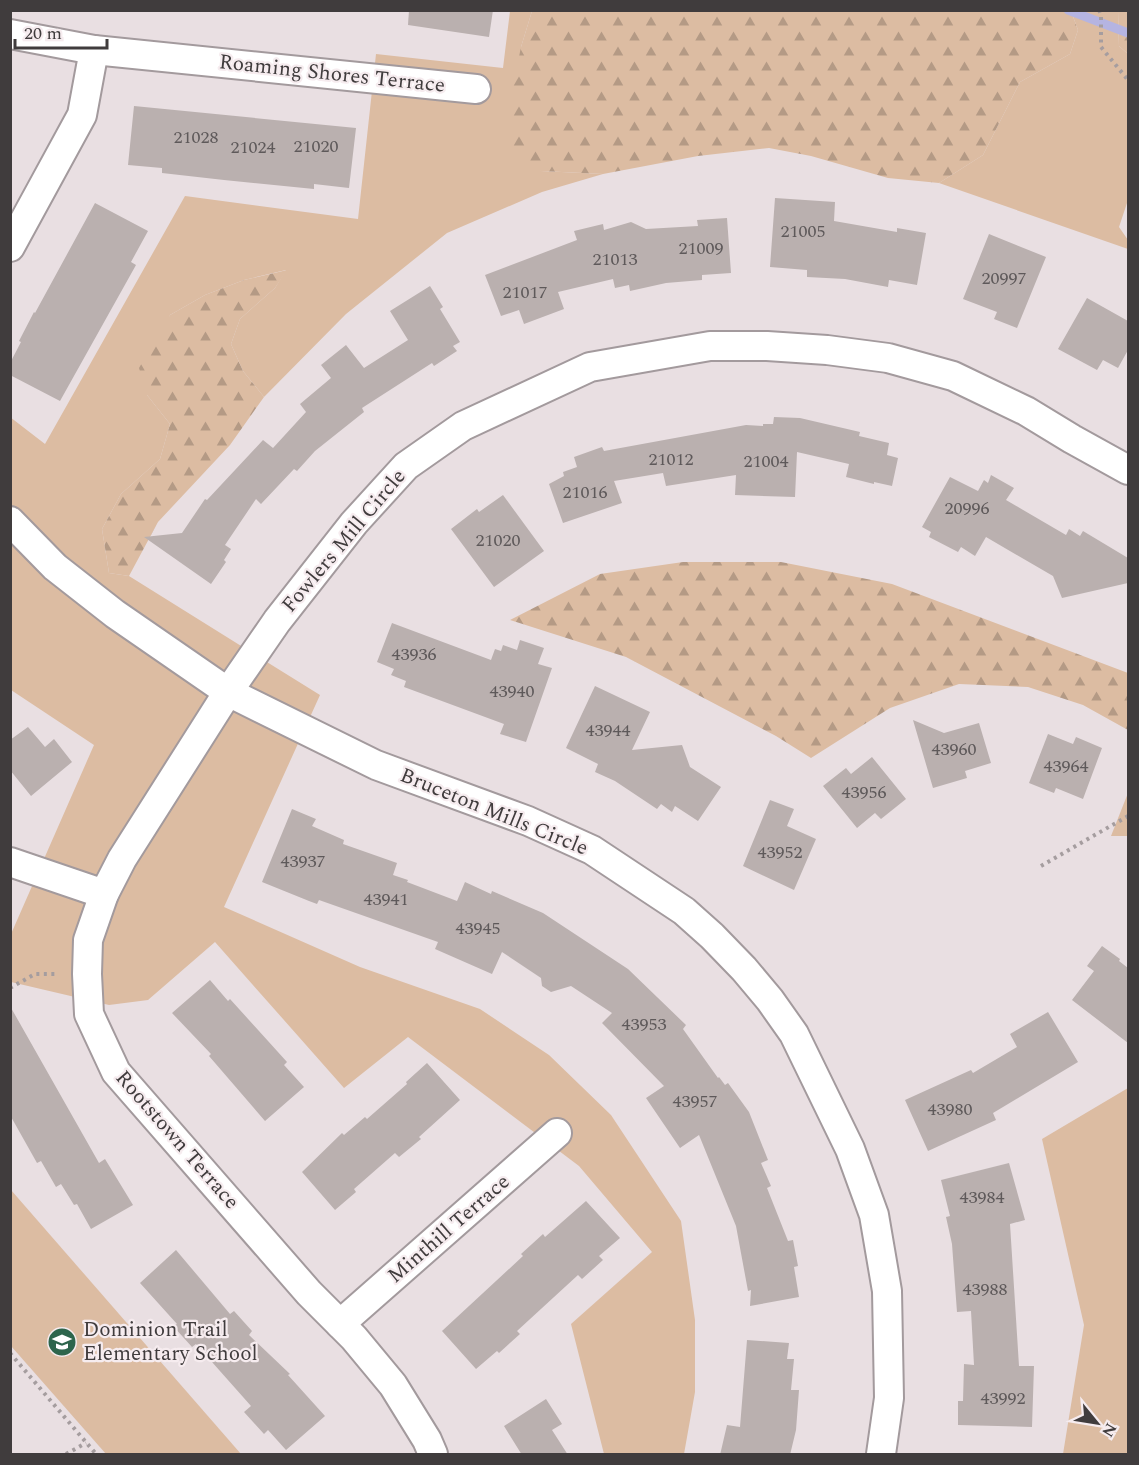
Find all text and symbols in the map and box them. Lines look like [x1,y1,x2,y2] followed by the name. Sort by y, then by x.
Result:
[15,12,106,50] scale bar
[24,20,62,47] text: 20 m
[217,46,447,102] street label: Roaming Shores Terrace
[174,124,219,151] house number: 21028
[294,133,339,160] house number: 21020
[231,134,276,161] house number: 21024
[781,218,826,245] house number: 21005
[679,235,724,262] house number: 21009
[593,246,638,273] house number: 21013
[982,265,1027,292] house number: 20997
[503,279,548,306] house number: 21017
[649,446,694,473] house number: 21012
[744,448,789,475] house number: 21004
[274,462,414,620] street label: Fowlers Mill Circle
[563,479,608,506] house number: 21016
[945,495,990,522] house number: 20996
[476,527,521,554] house number: 21020
[392,641,437,668] house number: 43936
[490,678,535,705] house number: 43940
[586,717,631,744] house number: 43944
[932,736,977,763] house number: 43960
[1044,753,1089,780] house number: 43964
[395,760,593,864] street label: Bruceton Mills Circle
[842,779,887,806] house number: 43956
[758,839,803,866] house number: 43952
[281,848,326,875] house number: 43937
[364,886,409,913] house number: 43941
[456,915,501,942] house number: 43945
[622,1011,667,1038] house number: 43953
[107,1063,247,1217] street label: Rootstown Terrace
[673,1088,718,1115] house number: 43957
[928,1096,973,1123] house number: 43980
[381,1167,517,1291] street label: Minthill Terrace
[960,1184,1005,1211] house number: 43984
[963,1276,1008,1303] house number: 43988
[83,1314,258,1370] place label: Dominion Trail Elementary School
[46,1326,78,1358] school or university icon: Dominion Trail Elementary School
[981,1385,1026,1412] house number: 43992
[1067,1393,1127,1453] north arrow
[1095,1418,1123,1442] text: N

